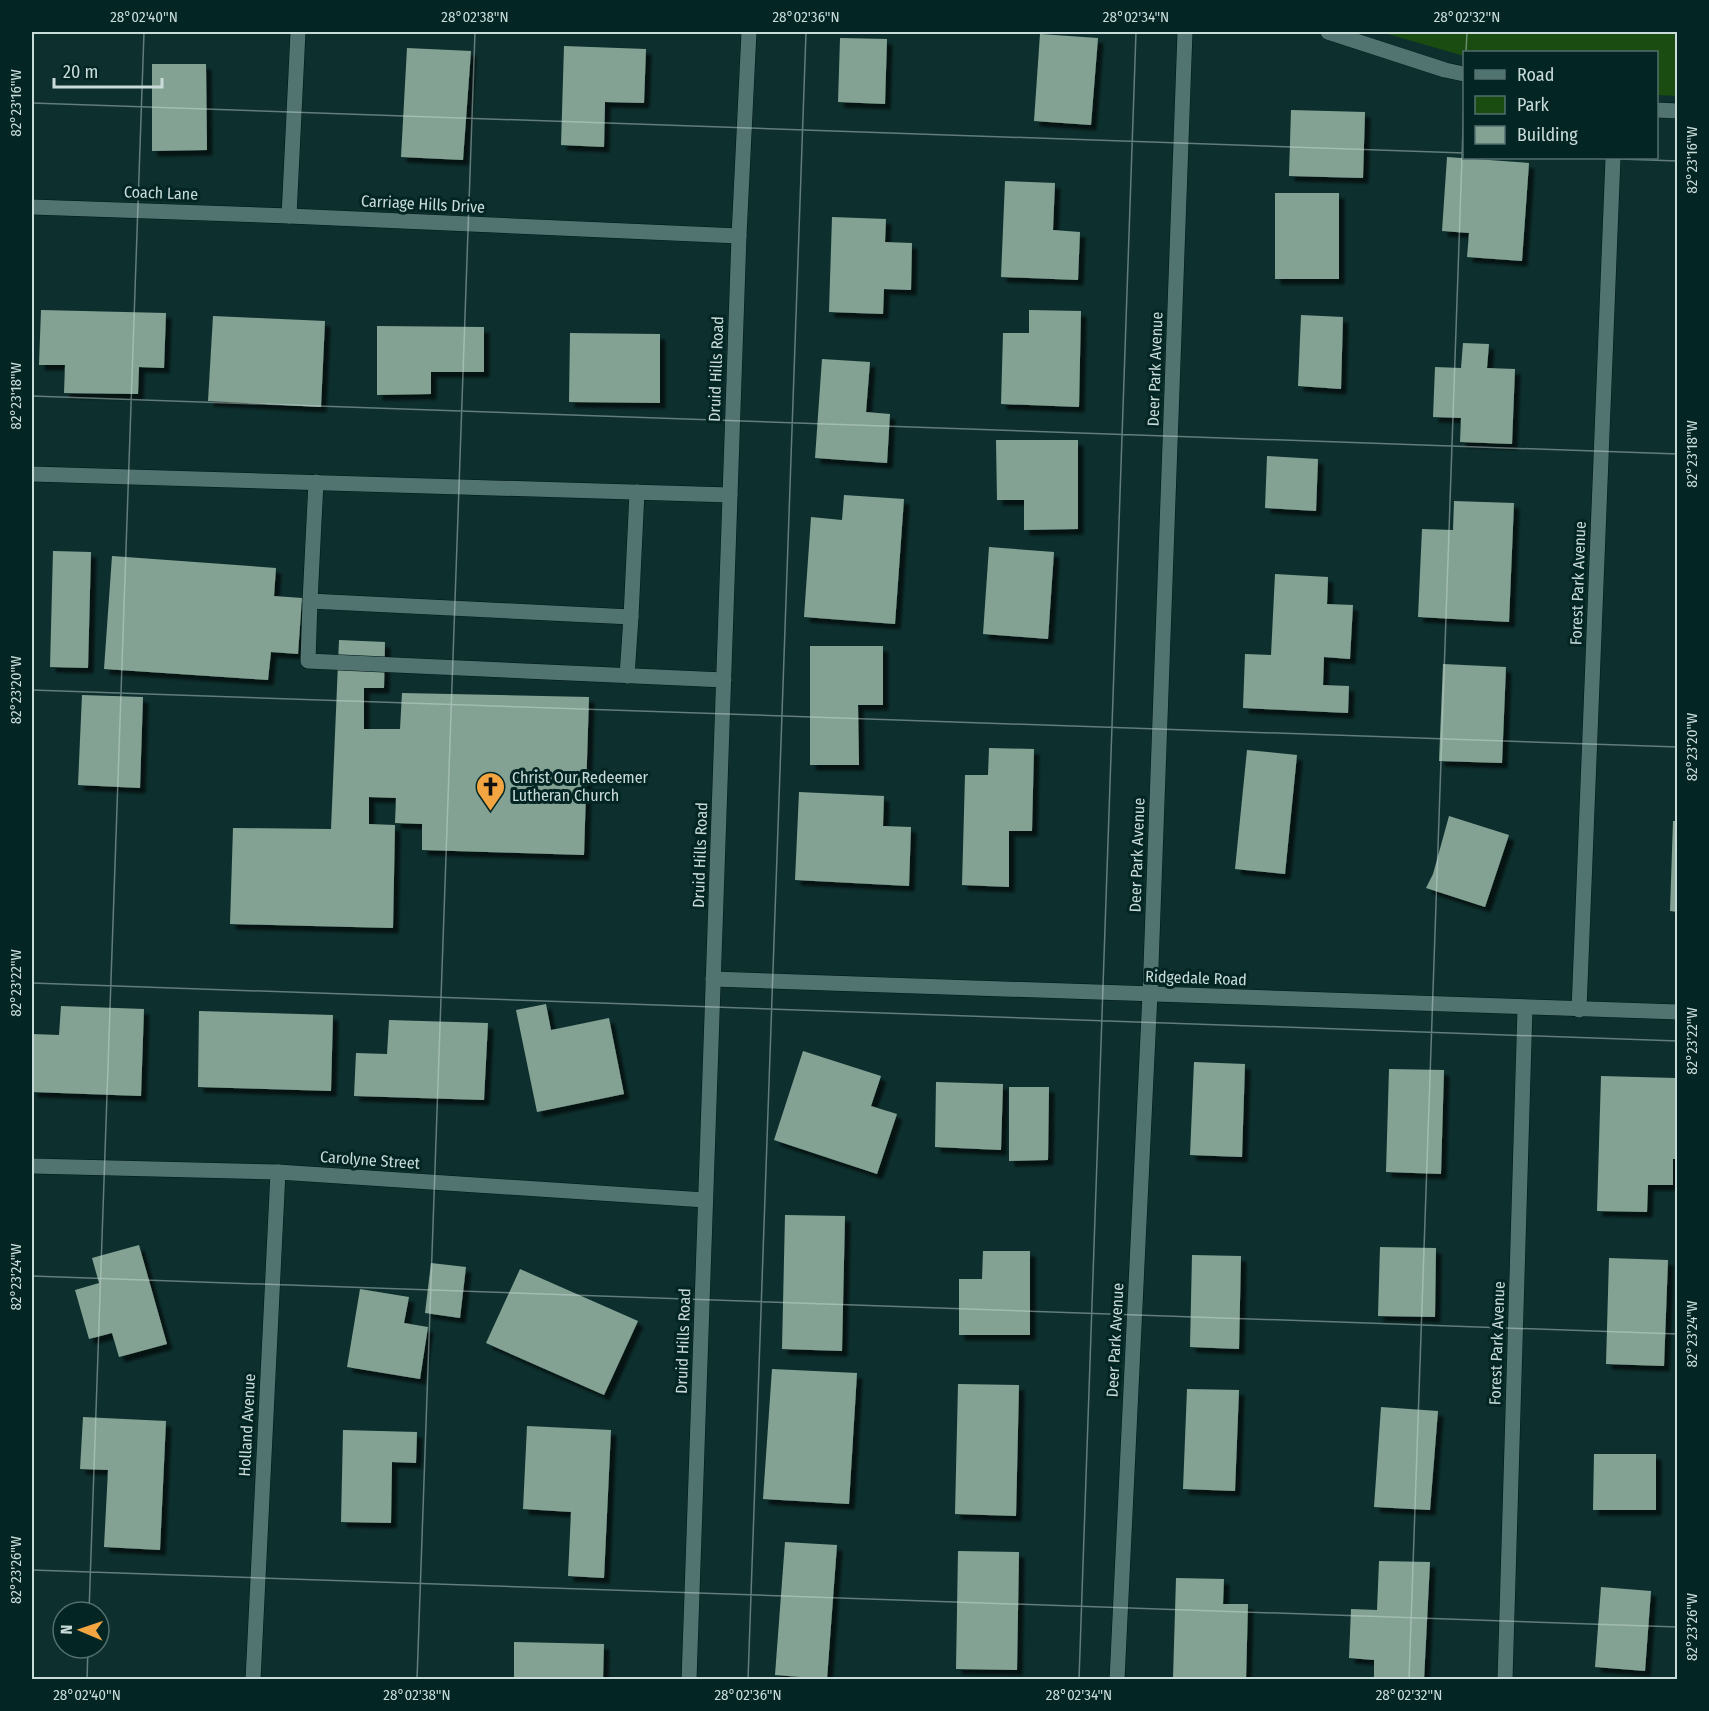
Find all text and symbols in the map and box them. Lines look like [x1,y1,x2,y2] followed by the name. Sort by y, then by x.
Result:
[110,8,178,26] text: 28°02'40"N
[441,8,509,26] text: 28°02'38"N
[772,8,840,26] text: 28°02'36"N
[1103,8,1169,26] text: 28°02'34"N
[1434,8,1500,26] text: 28°02'32"N
[54,51,162,89] scale bar
[1463,51,1658,159] legend
[63,61,98,83] text: 20 m
[1517,64,1554,86] text: Road
[7,69,25,137] text: 82°23'16"W
[1517,94,1550,116] text: Park
[1517,124,1578,146] text: Building
[1683,126,1701,194] text: 82°23'16"W
[124,182,198,204] street label: Coach Lane
[360,191,486,217] street label: Carriage Hills Drive
[1144,311,1166,427] street label: Deer Park Avenue
[705,316,727,422] street label: Druid Hills Road
[7,362,25,430] text: 82°23'18"W
[1683,420,1701,488] text: 82°23'18"W
[1566,521,1590,645] street label: Forest Park Avenue
[7,656,25,724] text: 82°23'20"W
[1683,713,1701,781] text: 82°23'20"W
[512,768,649,805] place label: Christ Our Redeemer Lutheran Church
[475,770,507,812] church icon: Christ Our Redeemer Lutheran Church
[1126,797,1148,913] street label: Deer Park Avenue
[689,802,711,908] street label: Druid Hills Road
[7,949,25,1017] text: 82°23'22"W
[1145,967,1247,989] street label: Ridgedale Road
[1683,1007,1701,1075] text: 82°23'22"W
[319,1147,421,1173] street label: Carolyne Street
[7,1243,25,1311] text: 82°23'24"W
[1485,1281,1509,1405] street label: Forest Park Avenue
[1103,1282,1127,1398] street label: Deer Park Avenue
[672,1288,694,1394] street label: Druid Hills Road
[1683,1300,1701,1368] text: 82°23'24"W
[235,1373,259,1477] street label: Holland Avenue
[7,1536,25,1604] text: 82°23'26"W
[1683,1593,1701,1661] text: 82°23'26"W
[51,1600,111,1660] north arrow
[57,1624,76,1635] text: N
[53,1686,121,1704] text: 28°02'40"N
[383,1686,451,1704] text: 28°02'38"N
[714,1686,782,1704] text: 28°02'36"N
[1046,1686,1112,1704] text: 28°02'34"N
[1376,1686,1442,1704] text: 28°02'32"N

